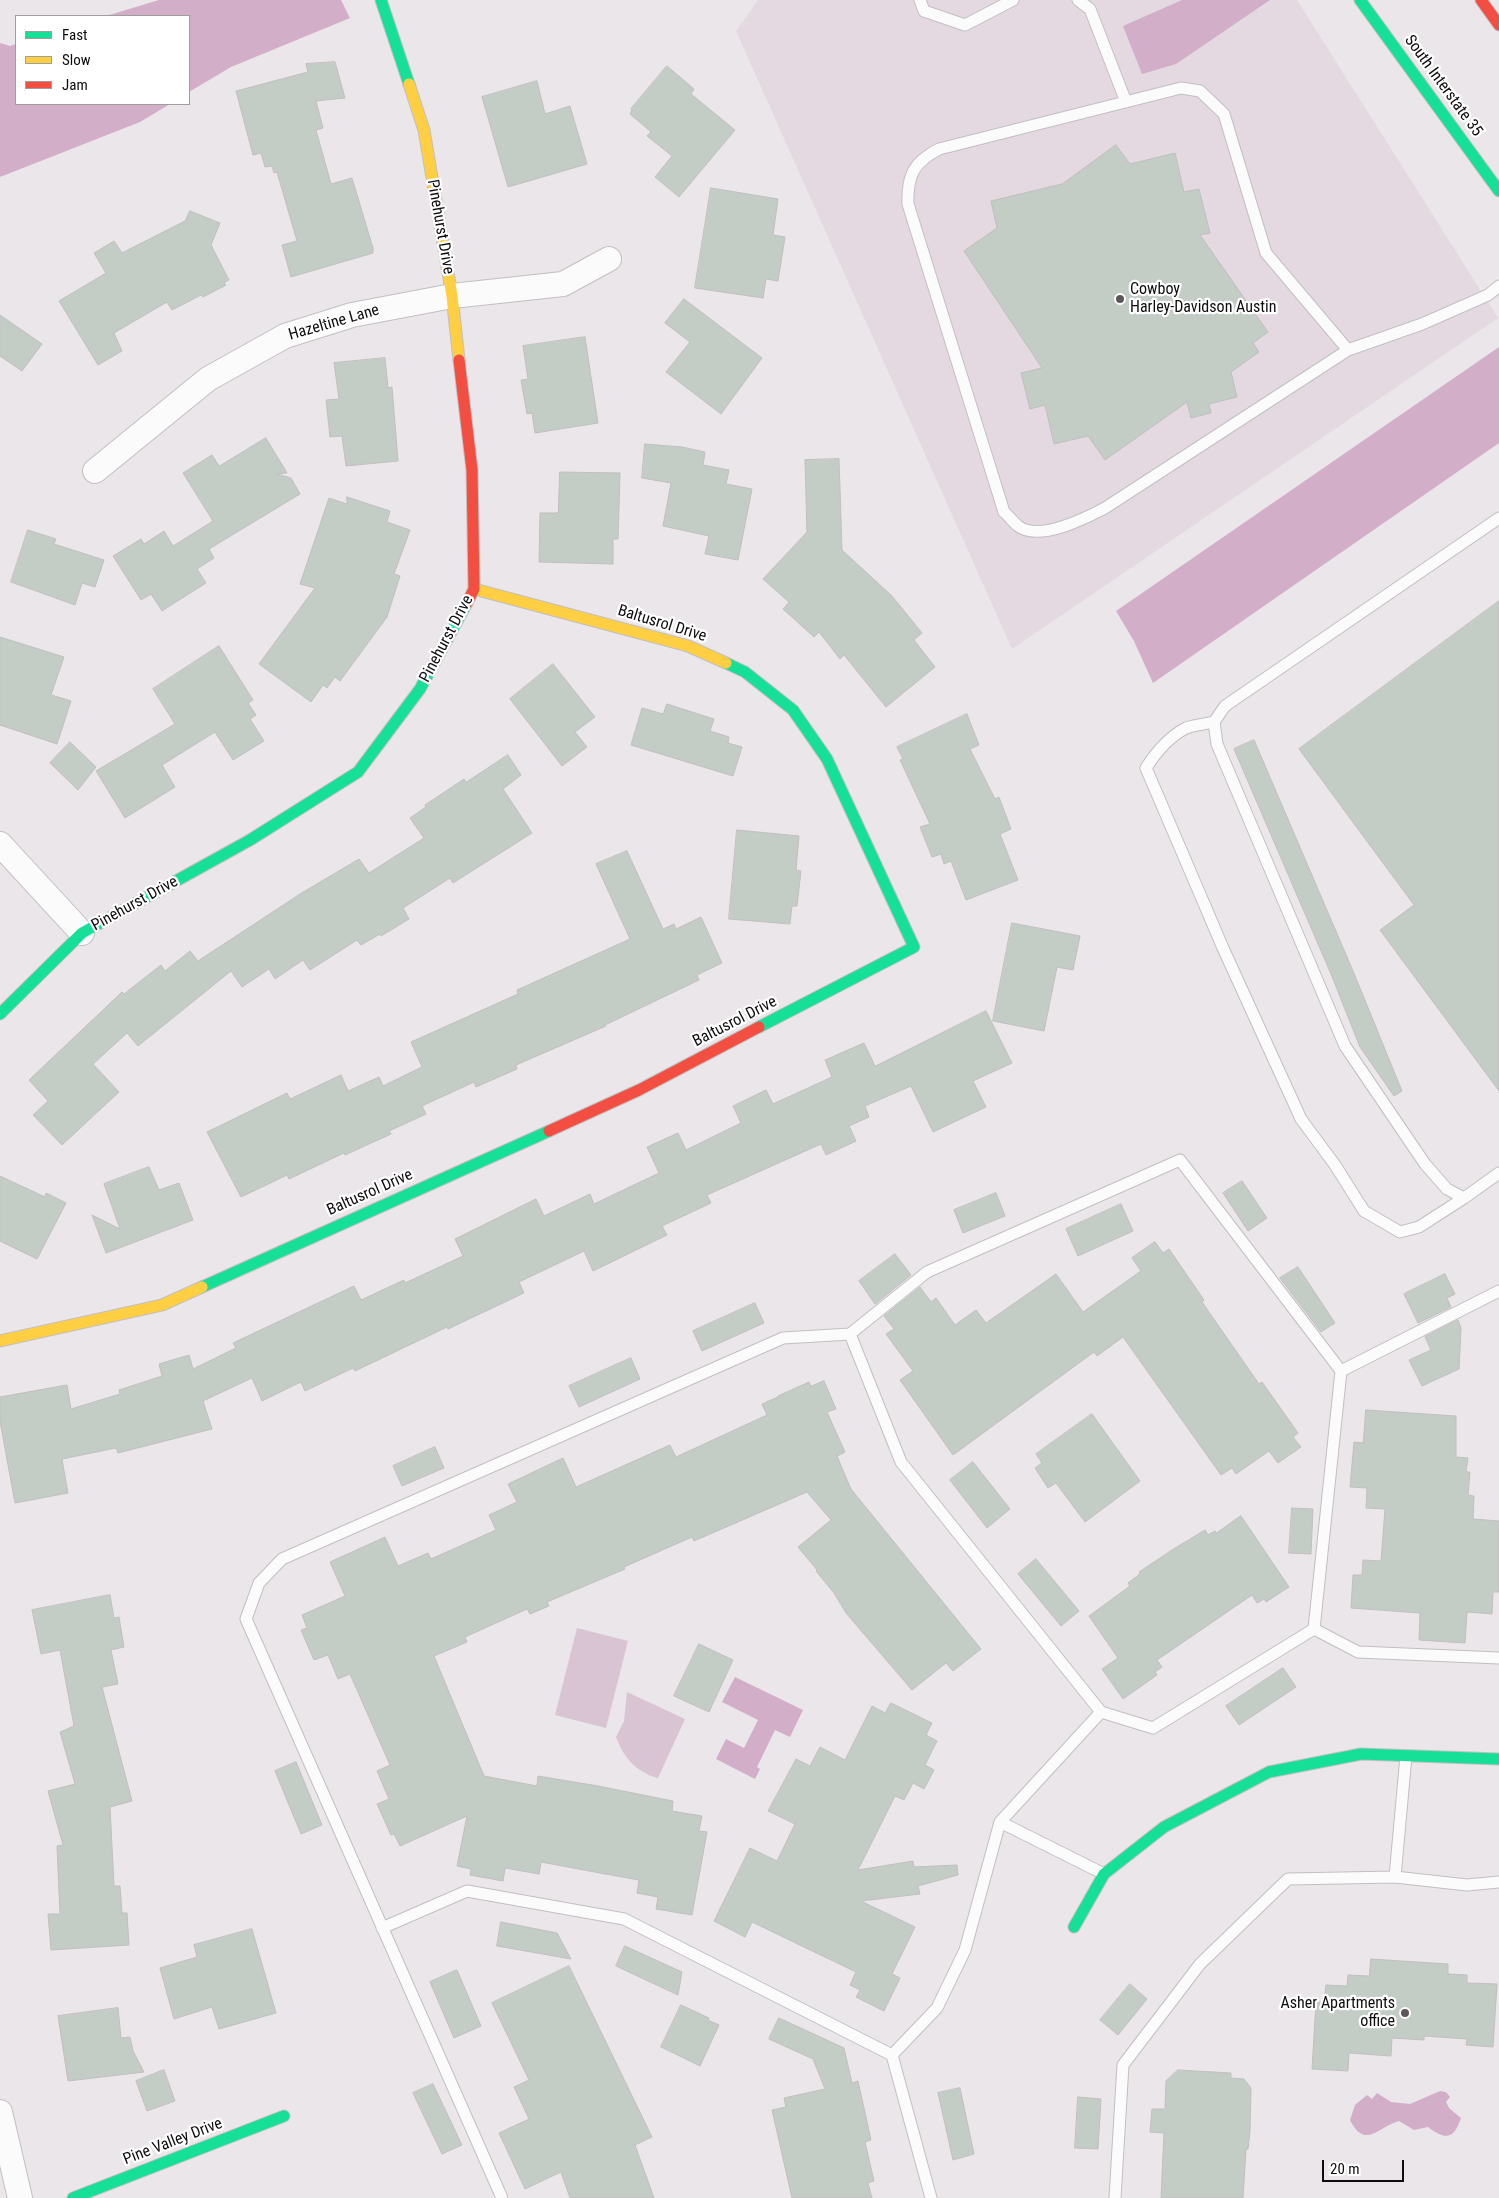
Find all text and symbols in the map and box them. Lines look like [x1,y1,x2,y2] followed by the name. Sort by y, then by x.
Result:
[15,15,190,105] legend
[62,26,87,44] text: Fast
[1400,32,1486,140] street label: South Interstate 35
[62,51,91,69] text: Slow
[62,76,88,94] text: Jam
[422,178,458,276] street label: Pinehurst Drive
[1130,280,1276,318] place label: Cowboy Harley-Davidson Austin
[1114,293,1126,305] marker: Cowboy Harley-Davidson Austin
[286,301,382,345] street label: Hazeltine Lane
[416,592,478,686] street label: Pinehurst Drive
[615,601,709,647] street label: Baltusrol Drive
[88,872,182,936] street label: Pinehurst Drive
[690,993,780,1051] street label: Baltusrol Drive
[324,1166,416,1220] street label: Baltusrol Drive
[1281,1994,1395,2032] place label: Asher Apartments office
[1399,2007,1411,2019] marker: Asher Apartments office
[121,2114,225,2170] street label: Pine Valley Drive
[1324,2150,1406,2182] scale bar
[1330,2160,1360,2178] text: 20 m

